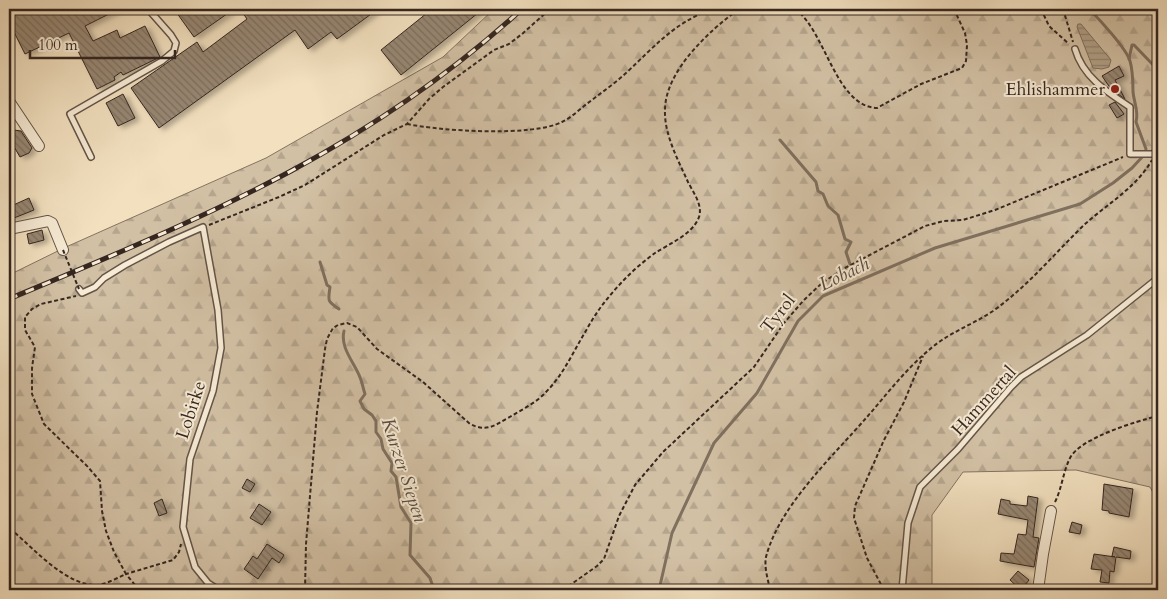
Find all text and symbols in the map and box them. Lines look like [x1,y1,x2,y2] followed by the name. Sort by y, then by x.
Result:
[30,28,175,60] scale bar
[38,35,78,55] text: 100 m
[1006,77,1105,102] place label: Ehlishammer
[1109,83,1121,95] marker: Ehlishammer
[814,251,874,297] water label: Lobach
[755,289,802,339] street label: Tyrol
[946,360,1022,441] street label: Hammertal
[170,378,212,442] street label: Lobirke
[375,414,433,526] water label: Kurzer Siepen

